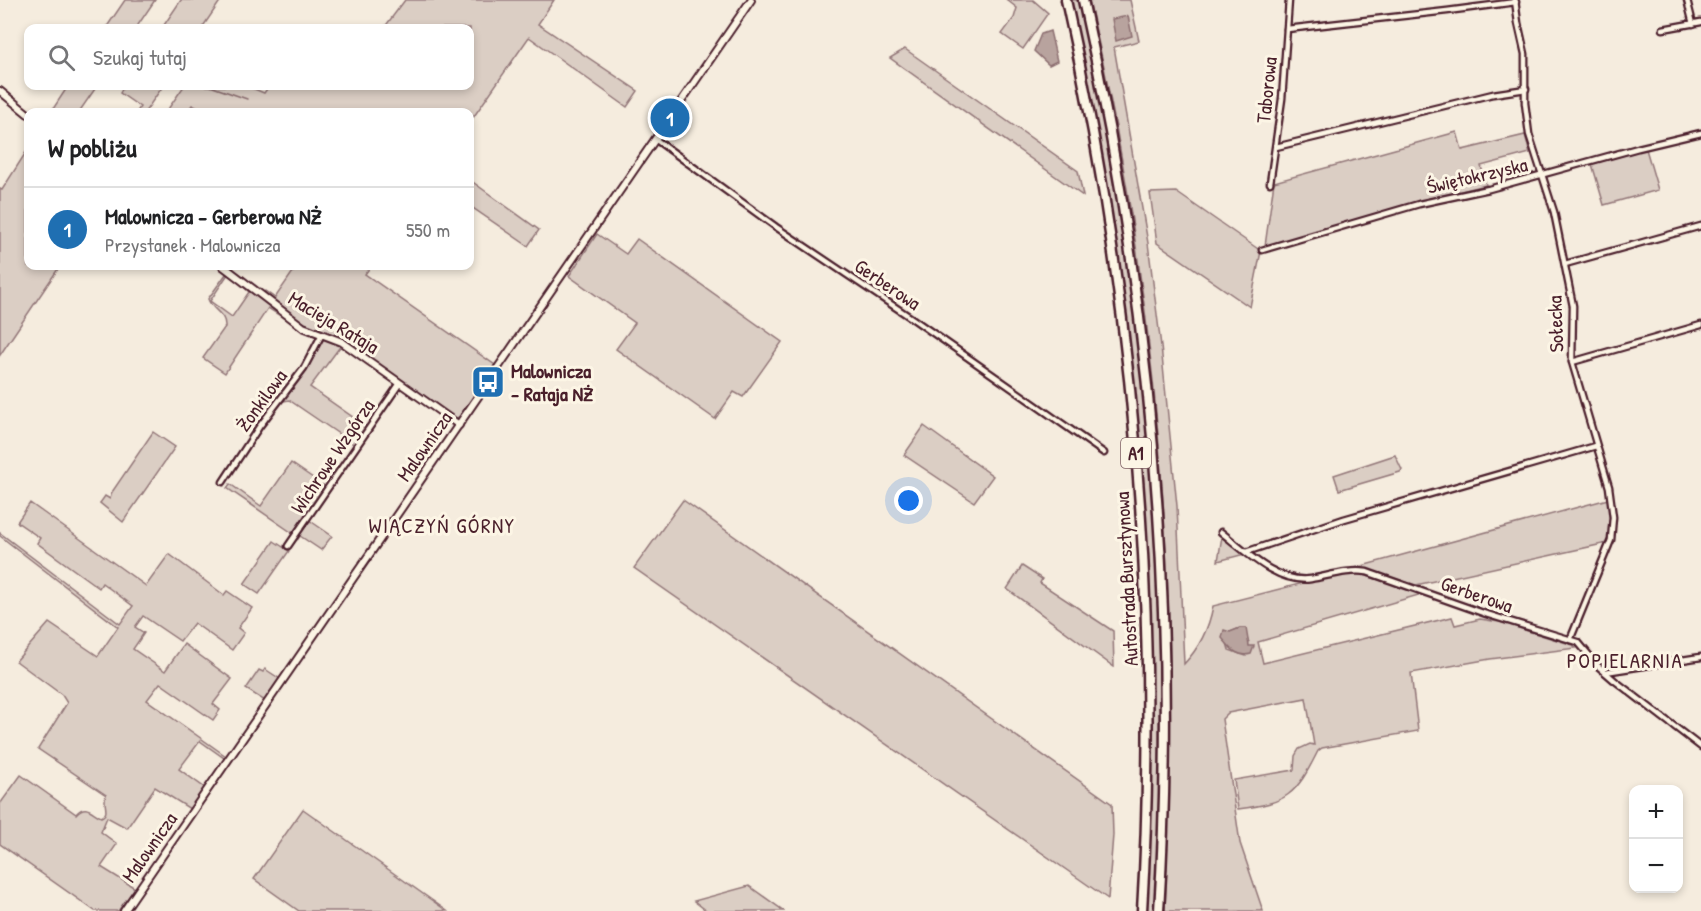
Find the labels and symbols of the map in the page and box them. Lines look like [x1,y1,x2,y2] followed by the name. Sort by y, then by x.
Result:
[1249,55,1283,124] street label: Taborowa
[650,96,690,140] pin: 1
[1424,150,1530,200] street label: Świętokrzyska
[850,252,926,316] street label: Gerberowa
[284,284,384,360] street label: Macieja Rataja
[1541,295,1569,353] street label: Sołecka
[511,357,594,407] place label: Malownicza - Rataja NŻ
[229,363,293,436] street label: Żonkilowa
[470,364,506,400] bus stop icon: Malownicza - Rataja NŻ
[284,393,380,518] street label: Wichrowe Wzgórza
[390,405,458,487] street label: Malownicza
[1121,438,1151,468] road number: A1
[894,486,923,515] your location
[1108,491,1144,667] street label: Autostrada Bursztynowa
[369,511,515,540] district label: WIĄCZYŃ GÓRNY
[1437,569,1517,619] street label: Gerberowa
[1567,646,1683,675] district label: POPIELARNIA
[115,806,183,888] street label: Malownicza

